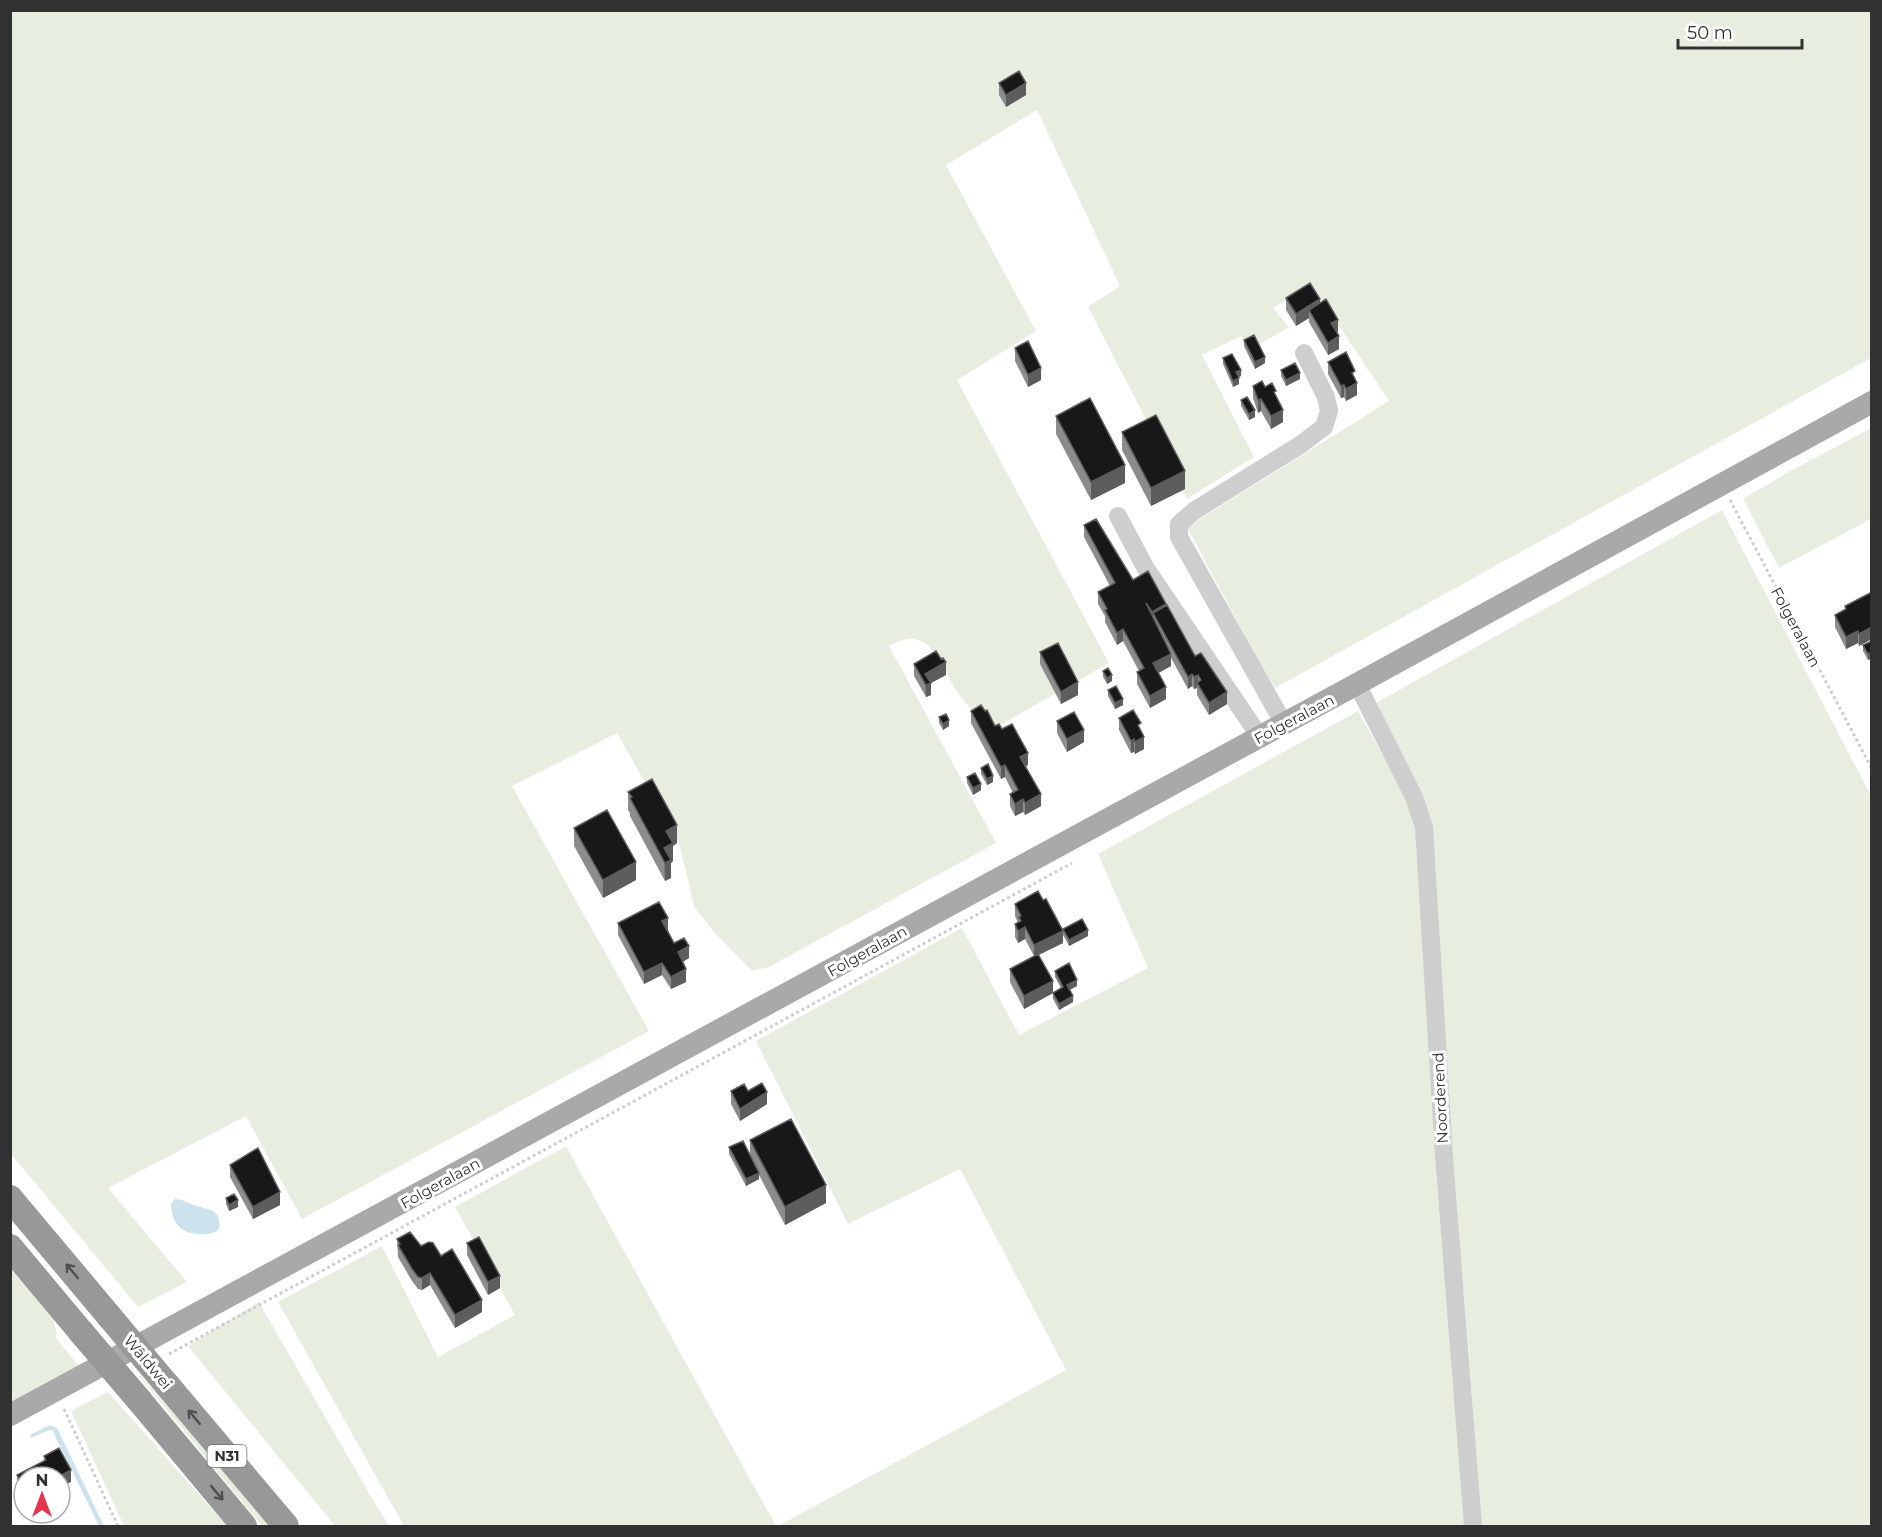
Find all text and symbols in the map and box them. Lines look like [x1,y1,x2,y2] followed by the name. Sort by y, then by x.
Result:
[1678,12,1802,50] scale bar
[1687,22,1733,44] text: 50 m
[1767,584,1825,670] street label: Folgeralaan
[1251,690,1337,748] street label: Folgeralaan
[824,921,910,981] street label: Folgeralaan
[1428,1052,1452,1144] street label: Noorderend
[397,1153,483,1213] street label: Folgeralaan
[65,1264,79,1279] one-way arrow
[120,1331,176,1393] street label: Wâldwei
[188,1409,201,1425] one-way arrow
[208,1445,246,1467] road number: N31
[12,1465,72,1525] north arrow
[36,1471,48,1490] text: N
[210,1485,223,1501] one-way arrow

